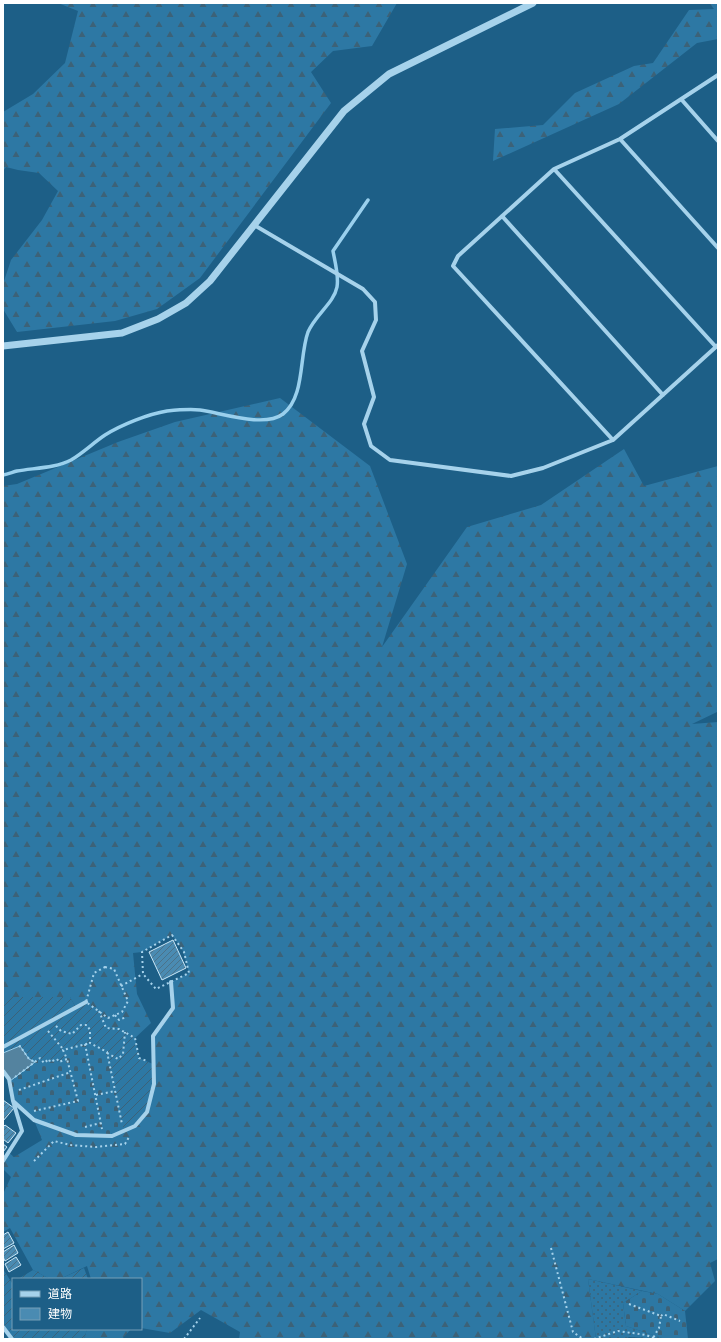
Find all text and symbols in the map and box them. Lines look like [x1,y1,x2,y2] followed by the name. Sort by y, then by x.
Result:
[12,1278,142,1330] legend
[48,1286,72,1303] text: 道路
[48,1306,72,1323] text: 建物

